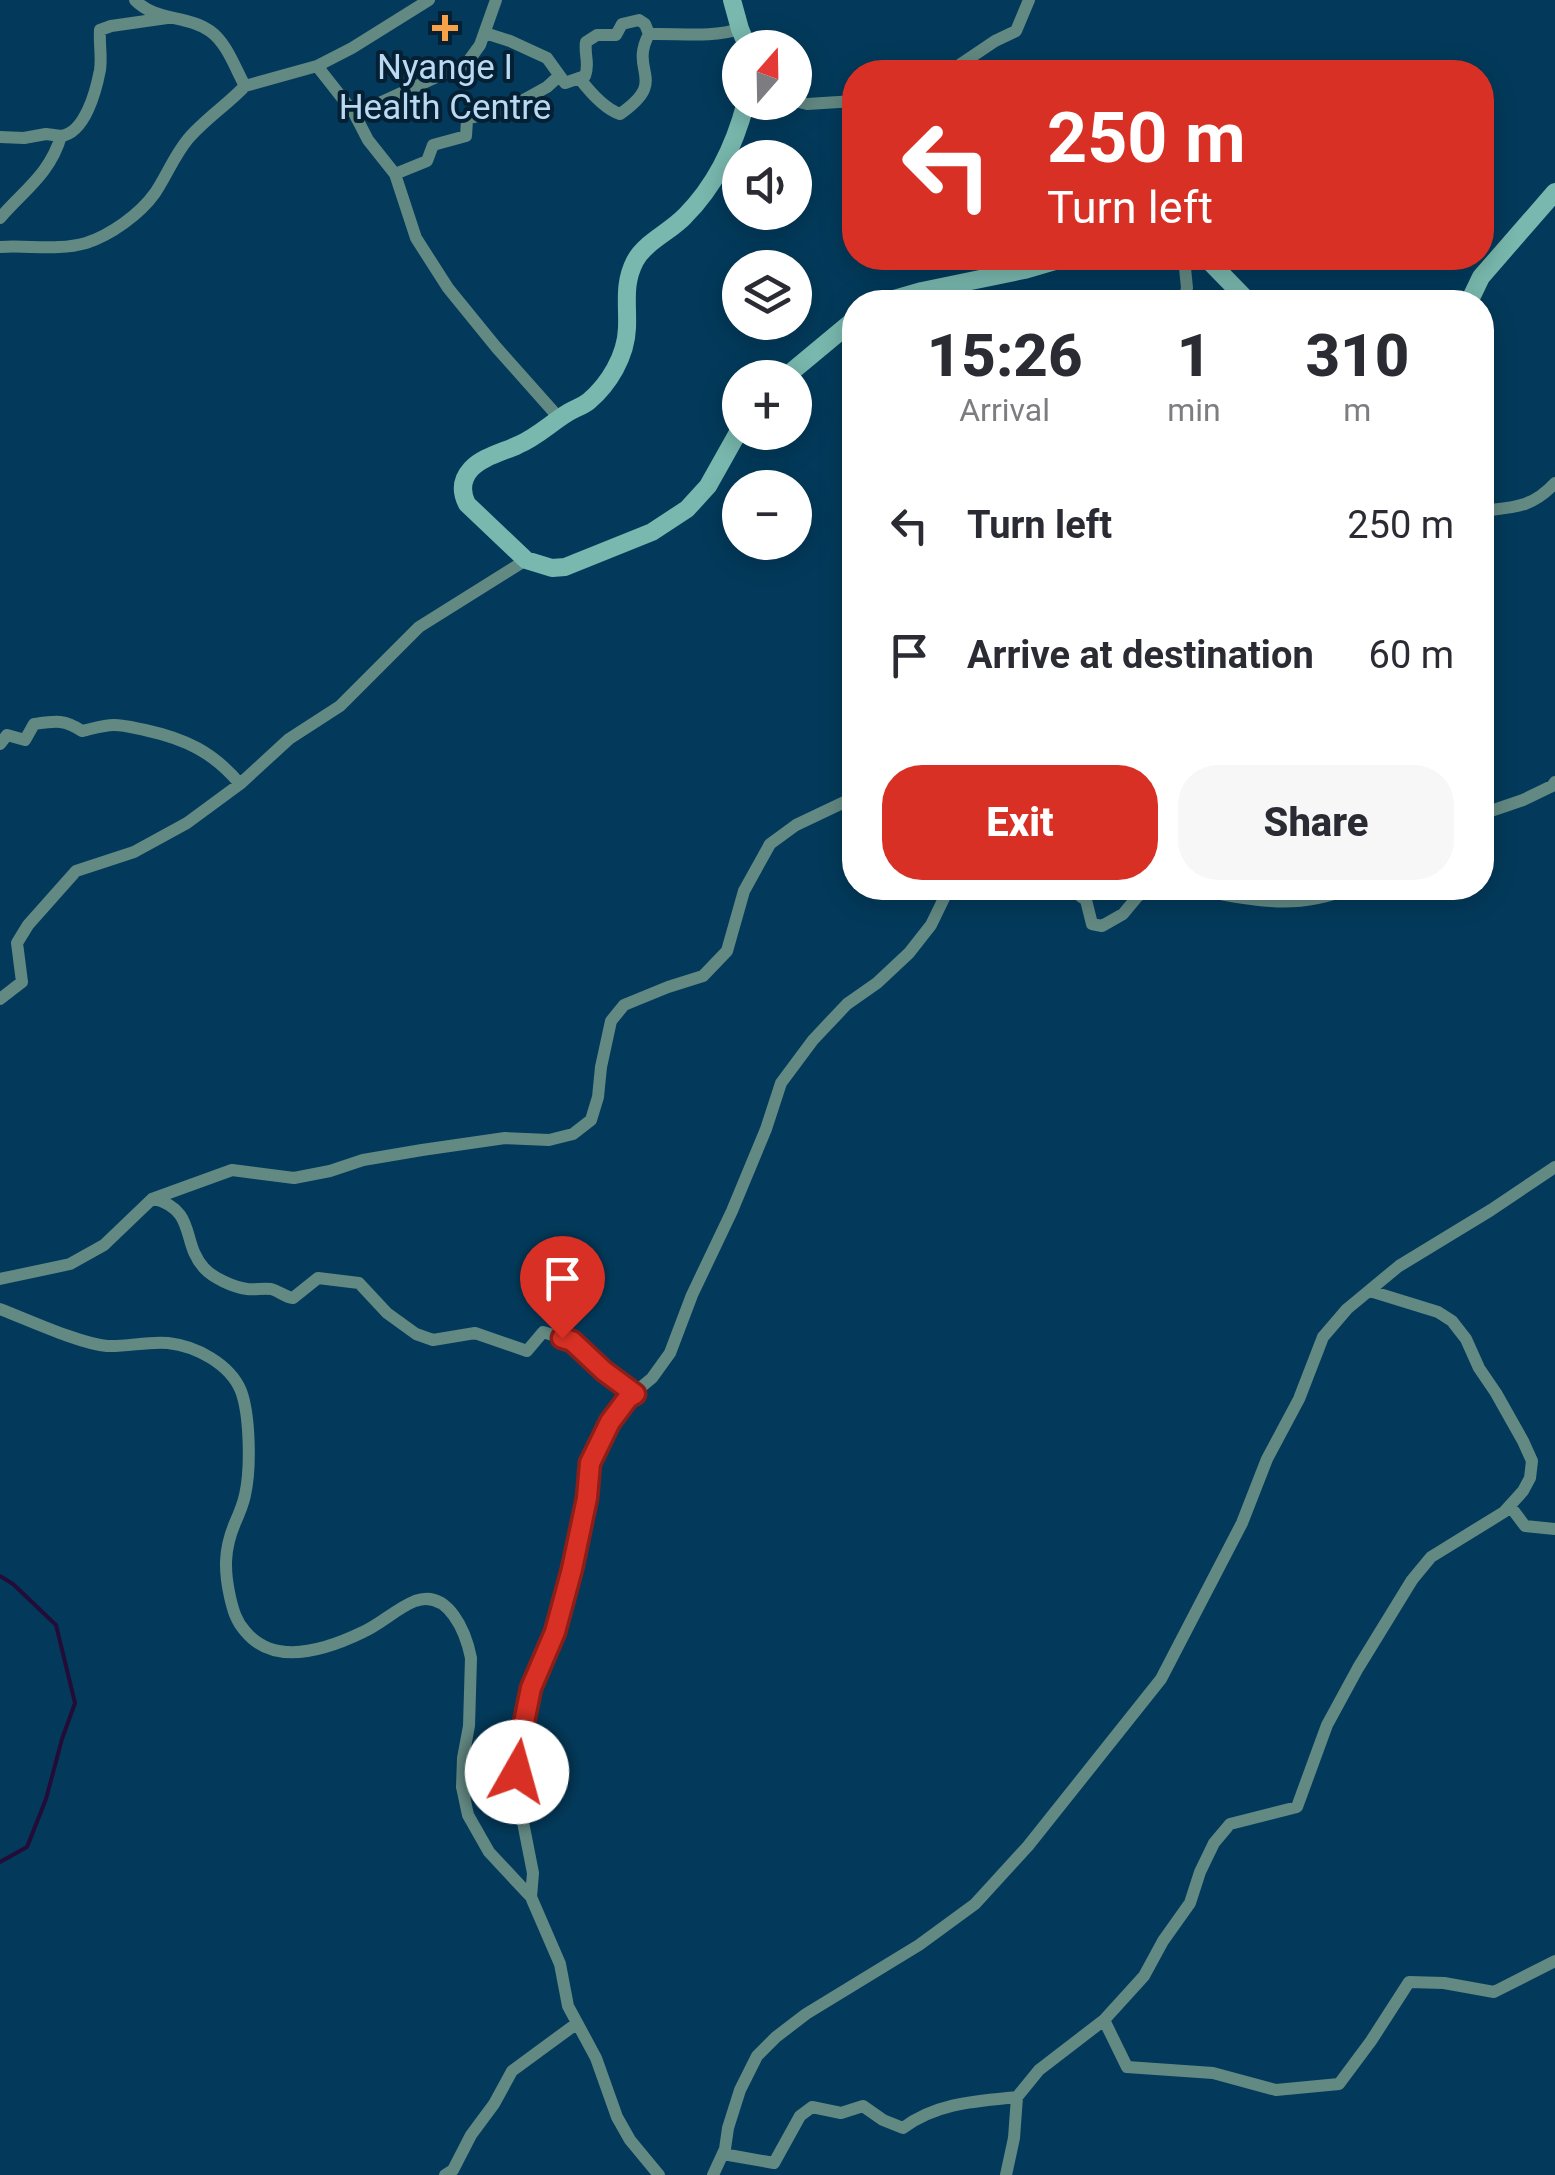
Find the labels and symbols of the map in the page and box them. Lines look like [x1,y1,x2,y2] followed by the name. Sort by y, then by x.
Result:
[432,15,458,41] marker: Nyange I Health Centre
[722,30,812,120] north arrow
[339,47,551,128] place label: Nyange I Health Centre
[520,1236,605,1339] pin
[465,1720,569,1824] position arrow

